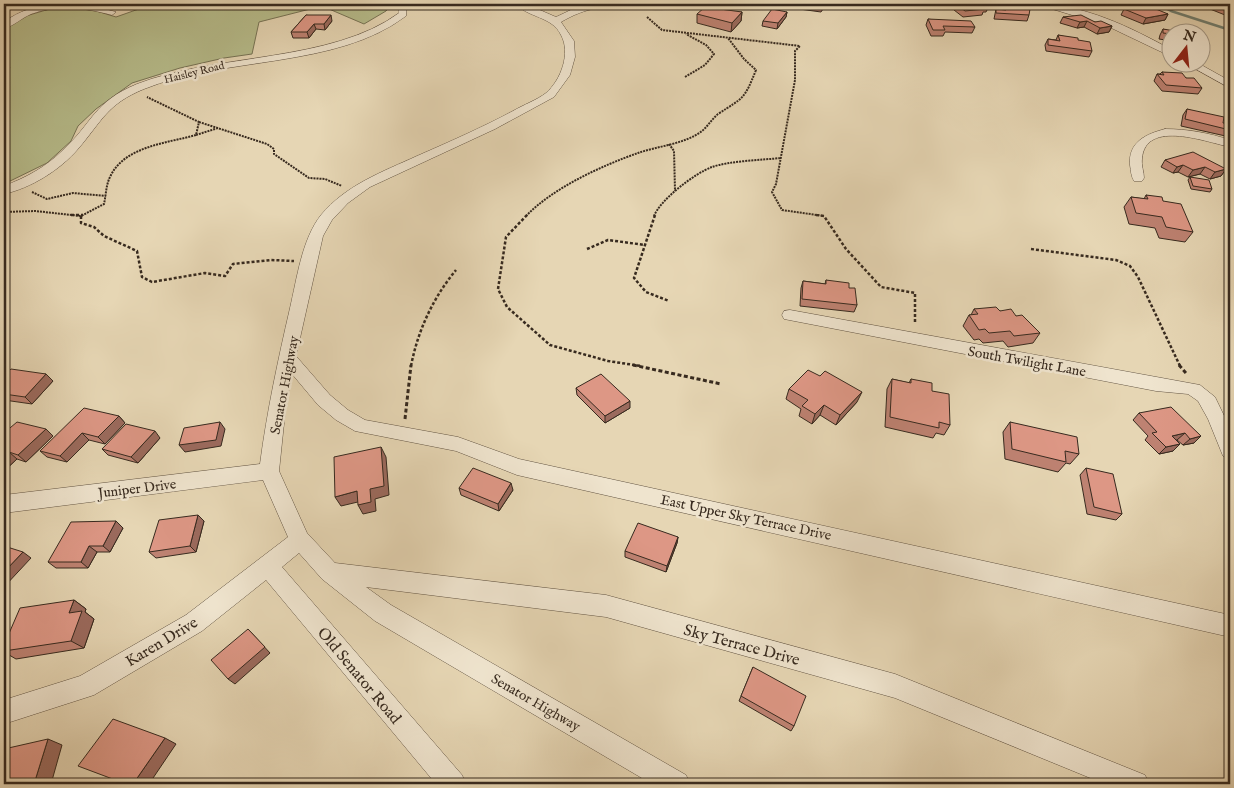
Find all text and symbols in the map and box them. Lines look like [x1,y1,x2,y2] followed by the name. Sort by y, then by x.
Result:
[1162,22,1212,72] north arrow
[1180,26,1198,47] text: N
[163,59,226,87] street label: Haisley Road
[267,334,303,436] street label: Senator Highway
[966,343,1088,381] street label: South Twilight Lane
[95,475,178,503] street label: Juniper Drive
[659,491,833,545] street label: East Upper Sky Terrace Drive
[122,613,202,672] street label: Karen Drive
[681,621,802,671] street label: Sky Terrace Drive
[312,624,405,729] street label: Old Senator Road
[488,670,583,736] street label: Senator Highway

